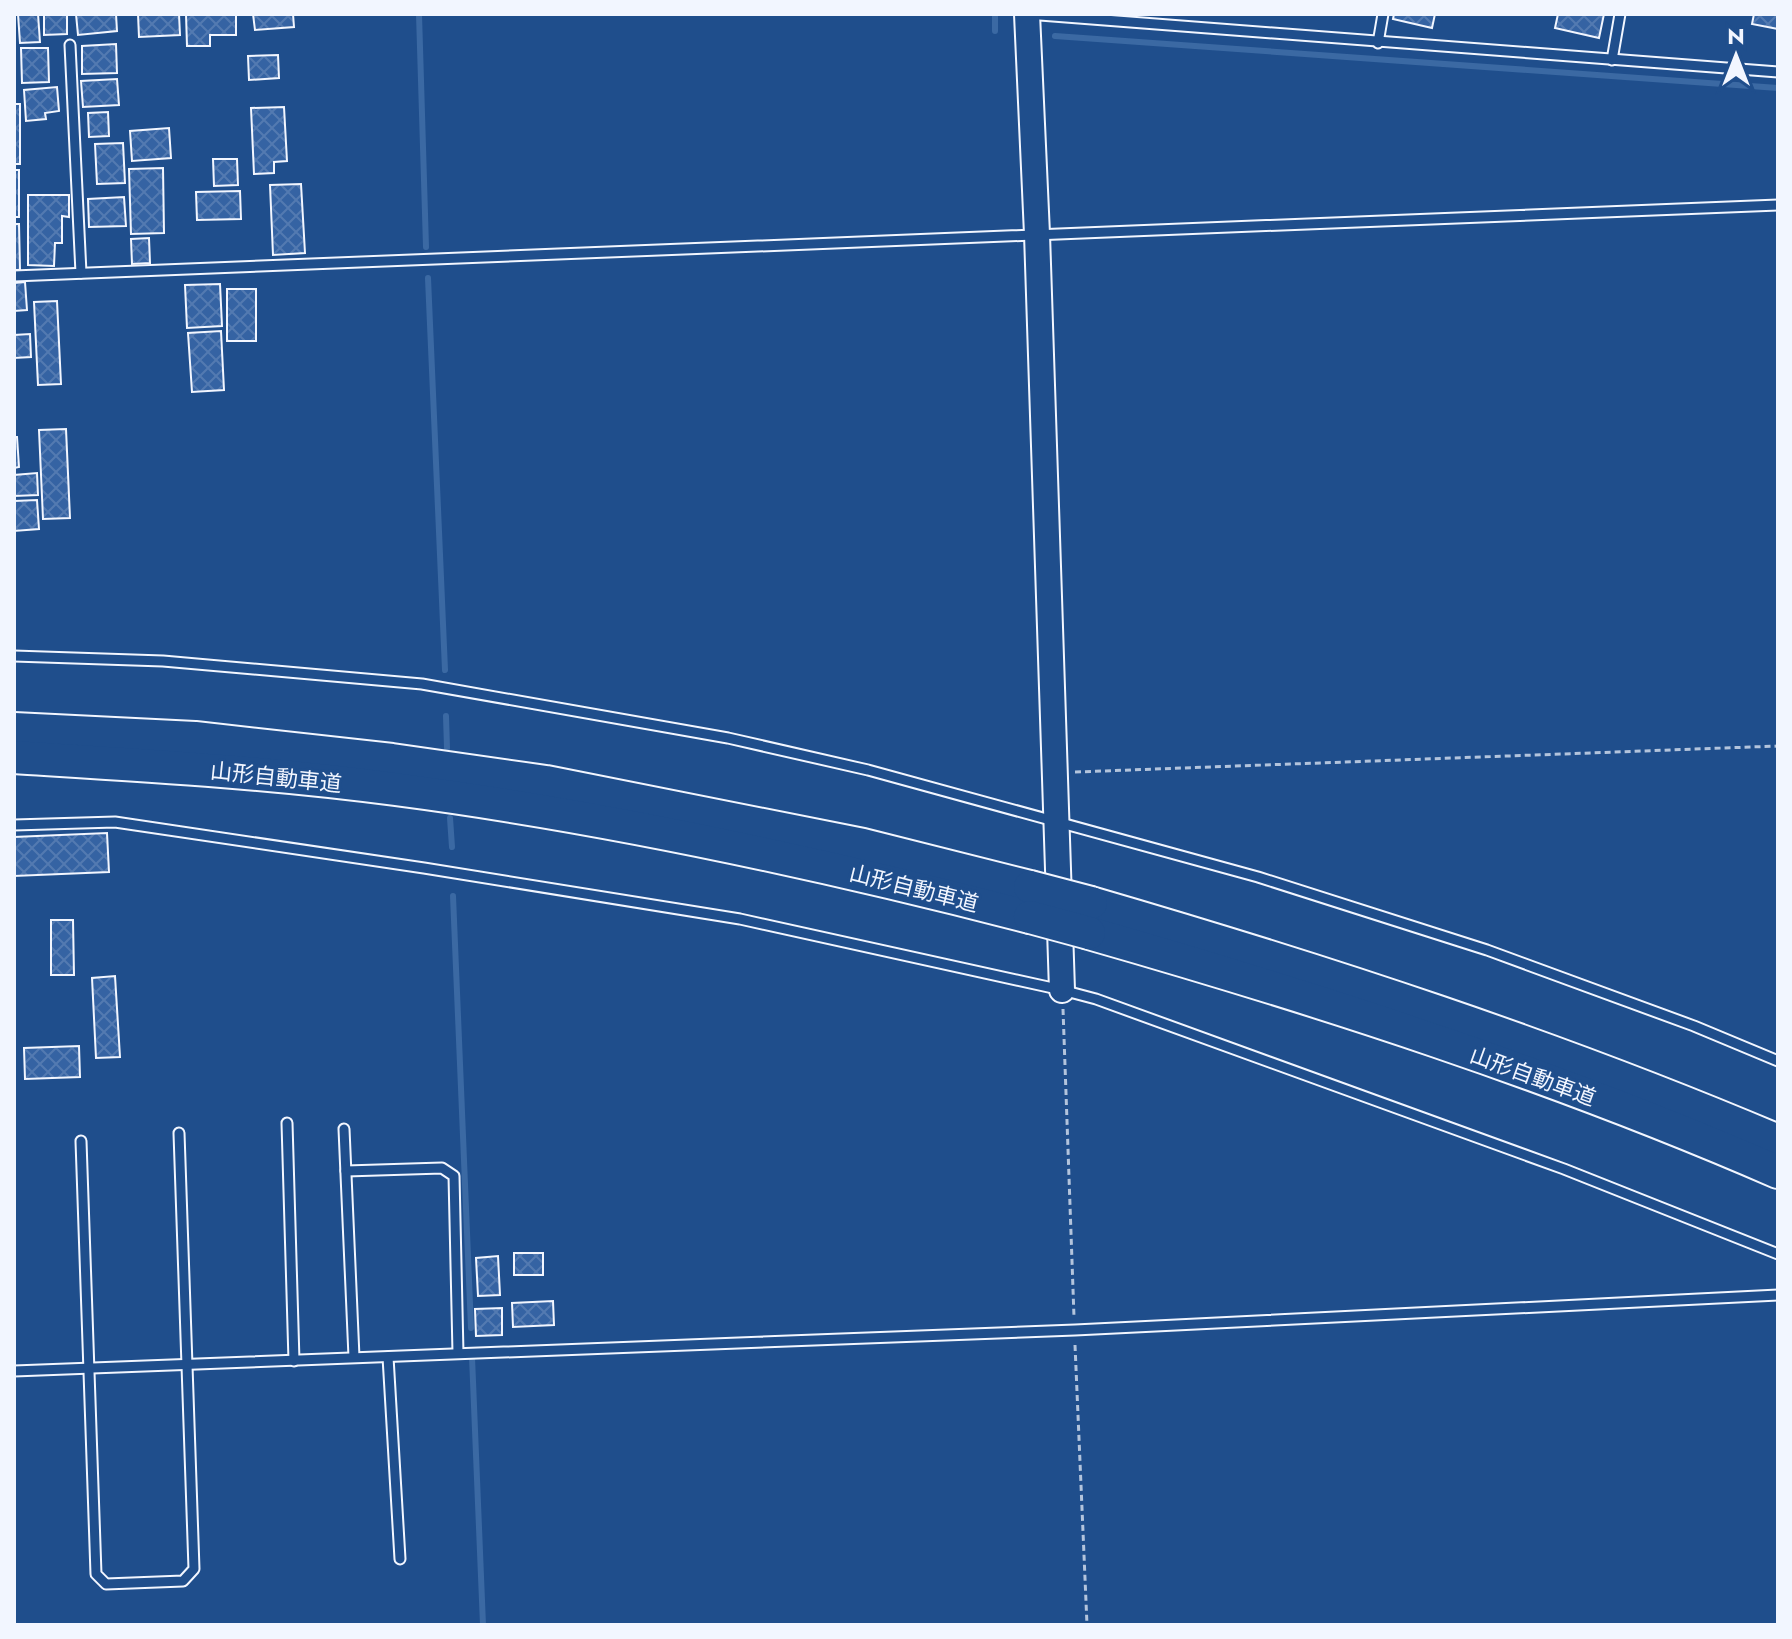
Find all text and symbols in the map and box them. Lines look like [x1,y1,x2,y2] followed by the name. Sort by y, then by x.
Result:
[1696,16,1776,96] north arrow
[1727,20,1745,52] text: N
[209,754,343,800] street label: 山形自動車道
[846,857,982,919] street label: 山形自動車道
[1466,1038,1600,1114] street label: 山形自動車道

